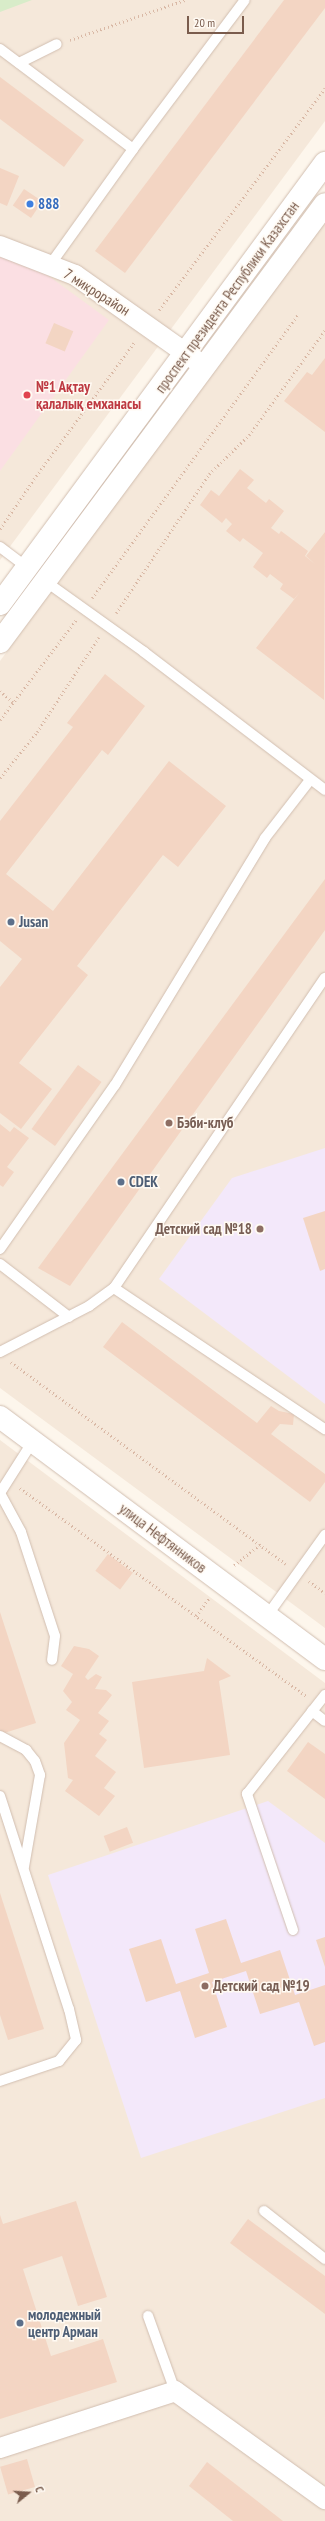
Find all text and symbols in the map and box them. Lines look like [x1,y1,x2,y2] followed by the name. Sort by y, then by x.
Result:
[189,8,246,34] scale bar
[194,15,215,30] text: 20 m
[38,195,60,213] place label: 888
[151,197,303,397] street label: проспект президента Республики Казахстан
[25,199,35,209] marker: 888
[60,264,134,320] street label: 7 микрорайон
[36,377,141,412] place label: №1 Ақтау қалалық емханасы
[21,389,33,401] marker: №1 Ақтау қалалық емханасы
[19,913,48,931] place label: Jusan
[6,917,16,927] marker: Jusan
[177,1114,234,1132] place label: Бэби-клуб
[164,1118,174,1128] marker: Бэби-клуб
[129,1173,158,1191] place label: CDEK
[116,1177,126,1187] marker: CDEK
[155,1220,252,1238] place label: Детский сад №18
[255,1224,265,1234] marker: Детский сад №18
[116,1499,210,1577] street label: улица Нефтянников
[213,1977,310,1995] place label: Детский сад №19
[200,1981,210,1991] marker: Детский сад №19
[28,2305,101,2340] place label: молодежный центр Арман
[15,2318,25,2328] marker: молодежный центр Арман
[8,2473,48,2513] north arrow
[32,2485,47,2494] text: С

